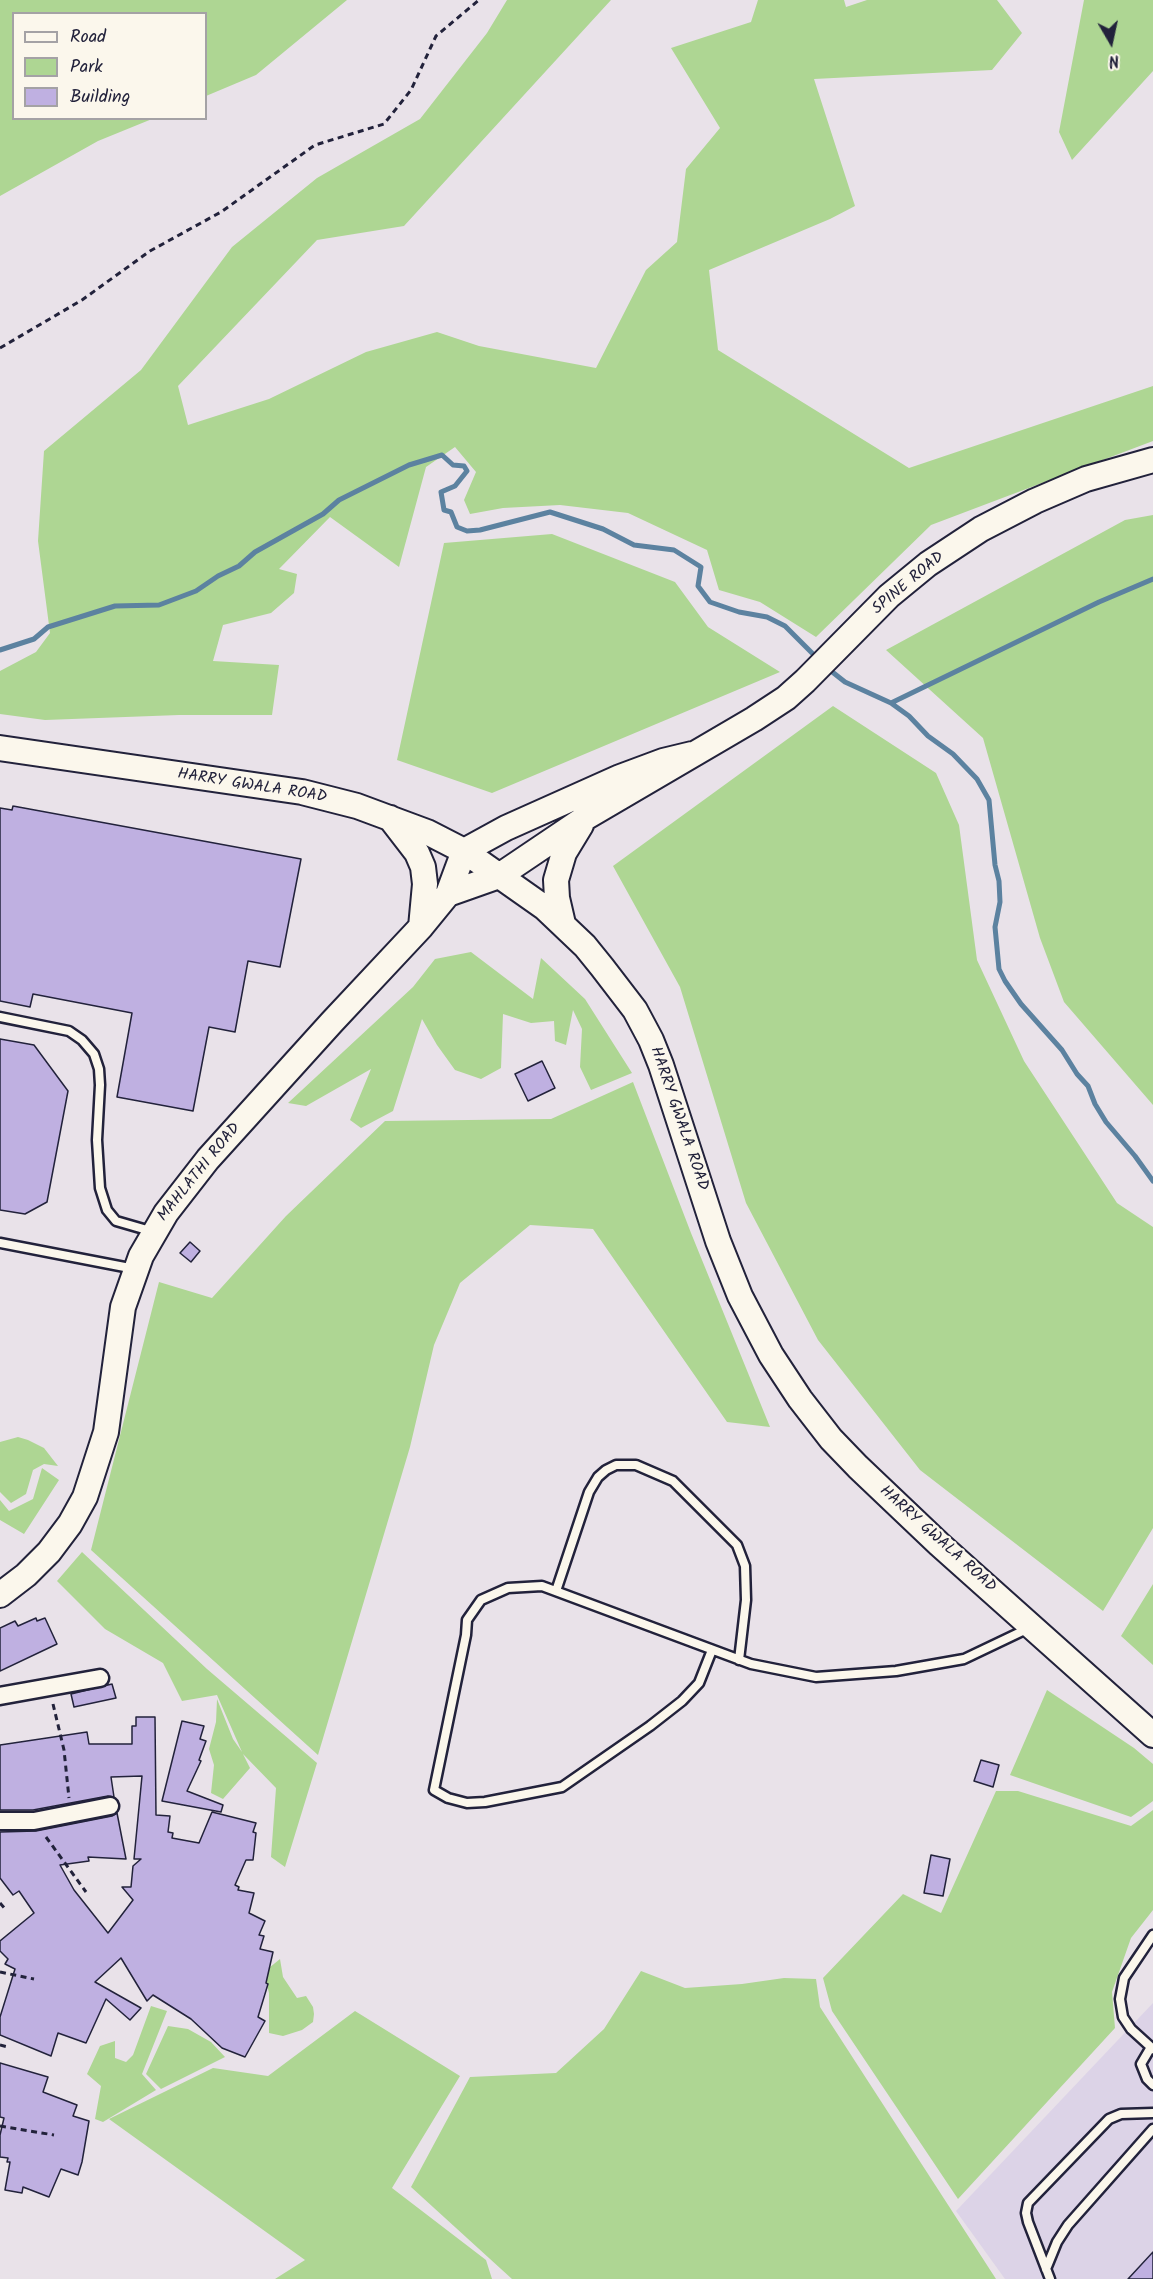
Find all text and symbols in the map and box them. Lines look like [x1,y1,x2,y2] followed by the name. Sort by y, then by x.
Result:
[12,12,207,120] legend
[1081,12,1141,72] north arrow
[70,23,106,52] text: Road
[1107,47,1121,73] text: N
[70,53,103,82] text: Park
[70,83,130,112] text: Building
[869,548,949,620] street label: SPINE ROAD
[176,766,328,808] street label: HARRY GWALA ROAD
[644,1045,712,1193] street label: HARRY GWALA ROAD
[154,1120,246,1226] street label: MAHLATHI ROAD
[875,1482,999,1598] street label: HARRY GWALA ROAD

